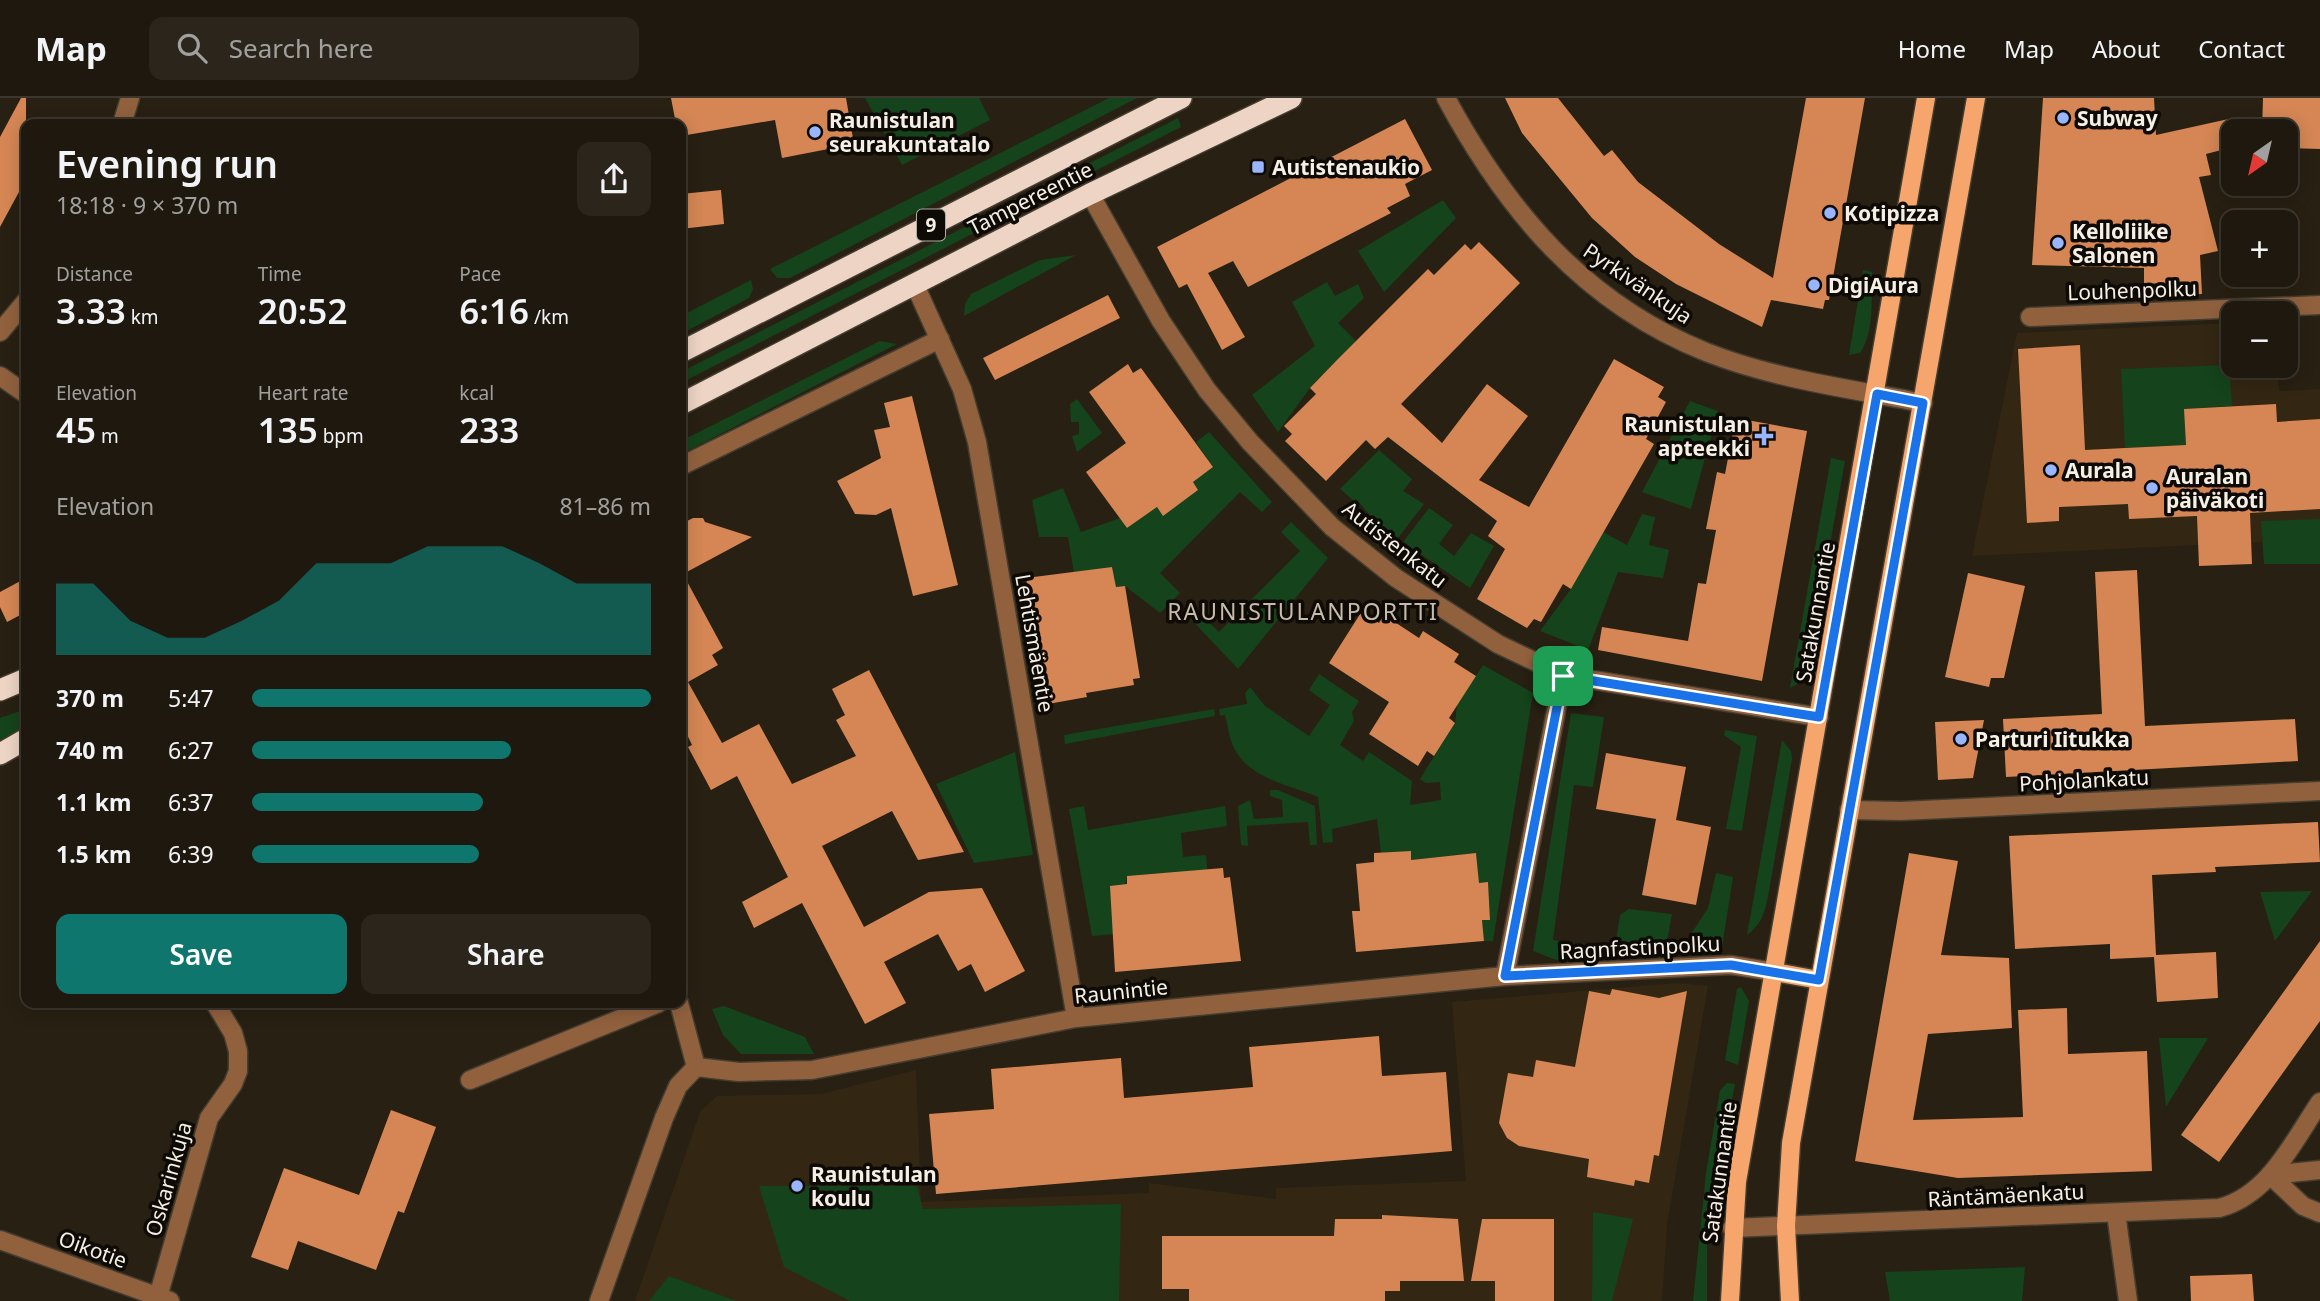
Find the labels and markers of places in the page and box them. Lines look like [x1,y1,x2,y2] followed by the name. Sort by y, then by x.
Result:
[2077,104,2158,132] place label: Subway
[829,106,990,158] place label: Raunistulan seurakuntatalo
[2055,110,2071,126] marker: Subway
[807,124,823,140] marker: Raunistulan seurakuntatalo
[1272,153,1420,181] place label: Autistenaukio
[1250,159,1266,175] marker: Autistenaukio
[1844,199,1939,227] place label: Kotipizza
[1822,205,1838,221] marker: Kotipizza
[2072,217,2169,269] place label: Kelloliike Salonen
[2050,235,2066,251] marker: Kelloliike Salonen
[1828,271,1919,299] place label: DigiAura
[1806,277,1822,293] marker: DigiAura
[1624,410,1750,462] place label: Raunistulan apteekki
[1756,428,1772,444] marker: Raunistulan apteekki
[2065,456,2134,484] place label: Aurala
[2043,462,2059,478] marker: Aurala
[2166,462,2264,514] place label: Auralan päiväkoti
[2144,480,2160,496] marker: Auralan päiväkoti
[1533,646,1593,706] pin
[1975,725,2130,753] place label: Parturi Iitukka
[1953,731,1969,747] marker: Parturi Iitukka
[811,1160,937,1212] place label: Raunistulan koulu
[789,1178,805,1194] marker: Raunistulan koulu

